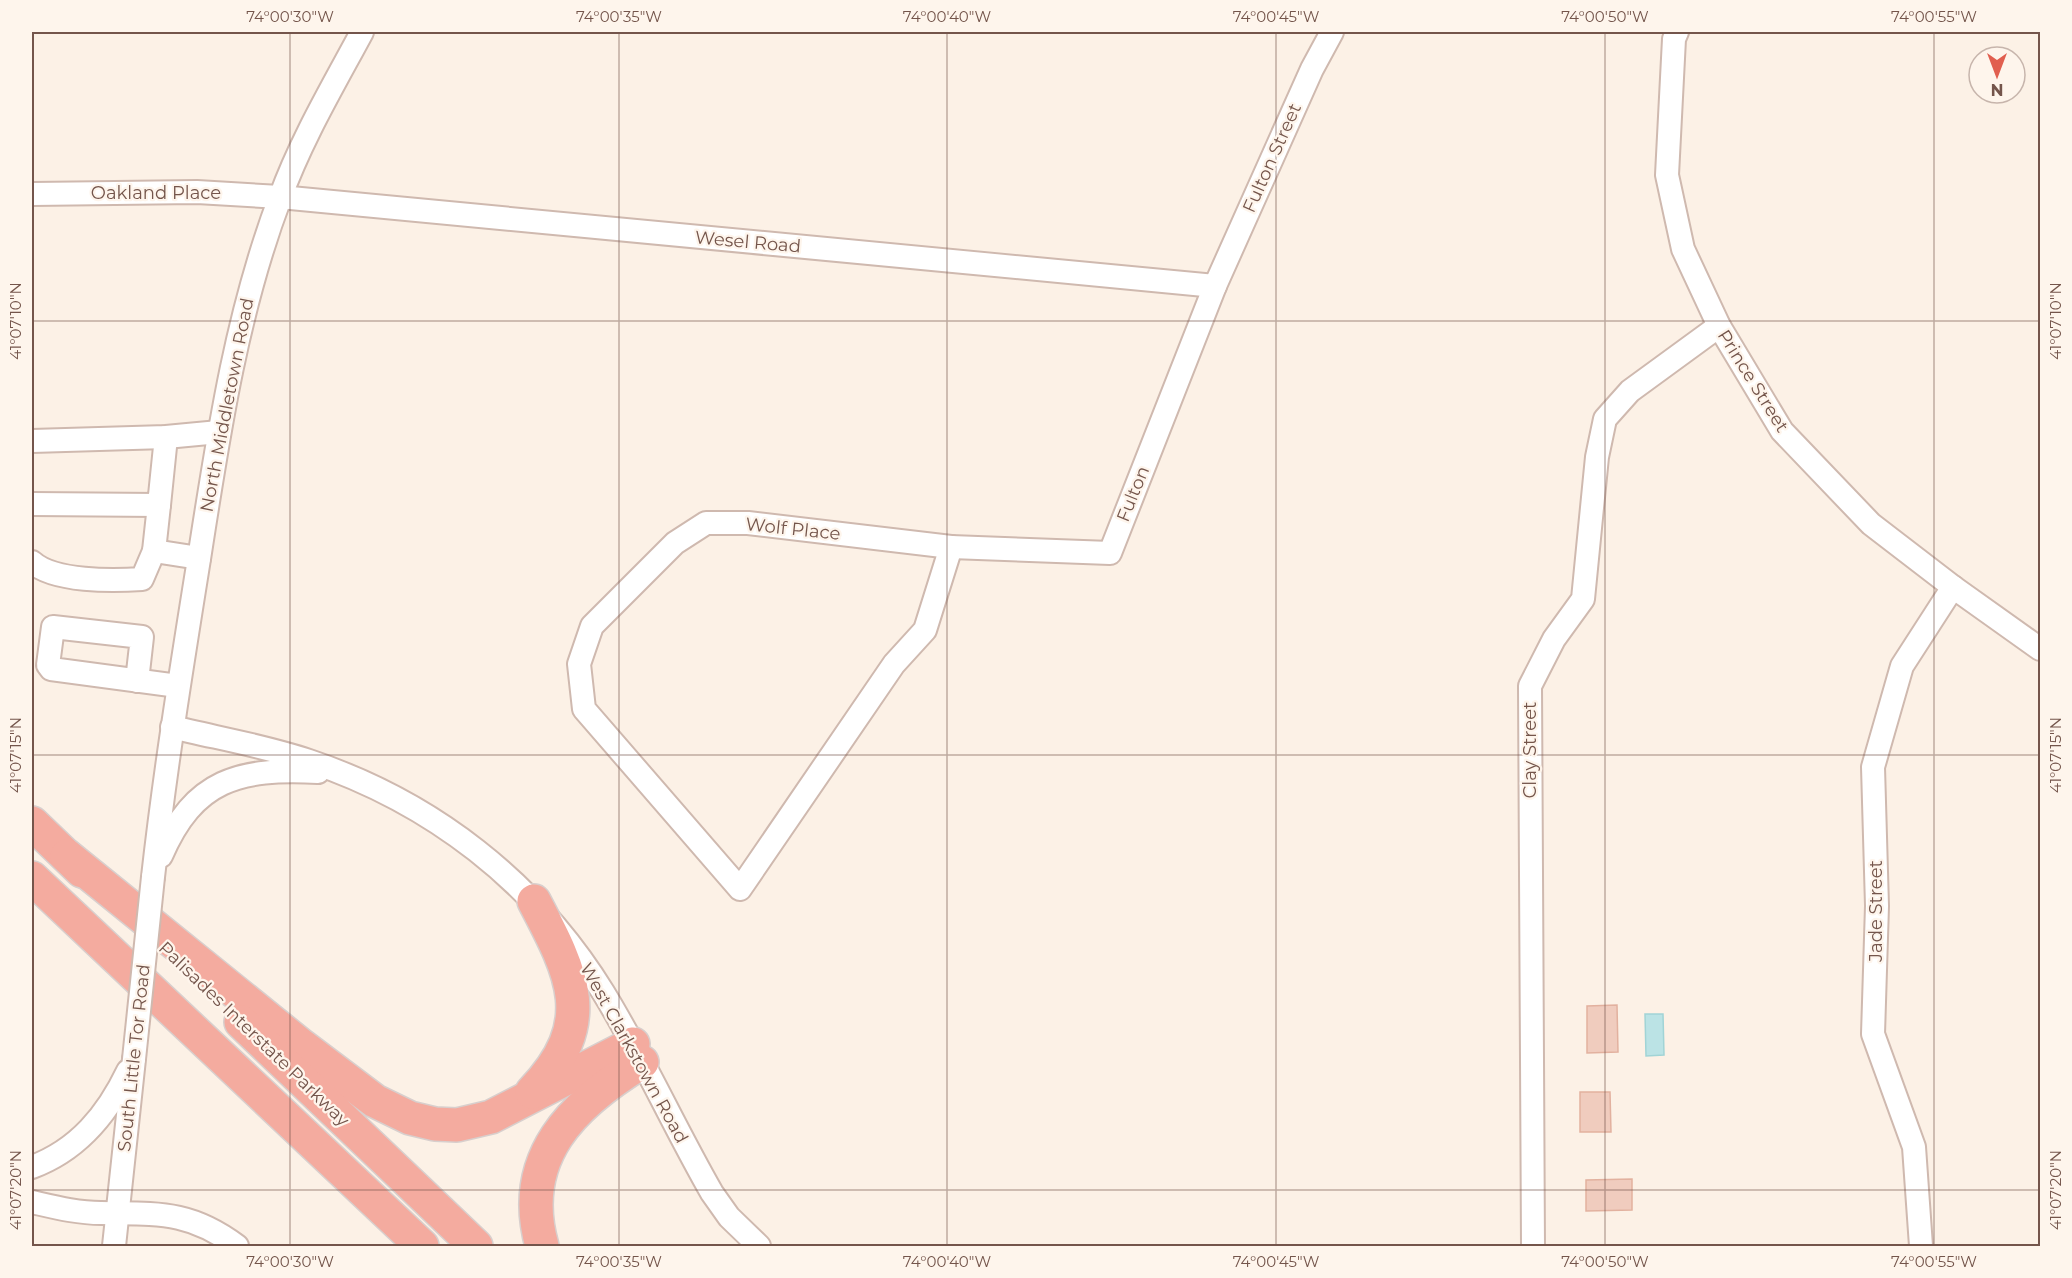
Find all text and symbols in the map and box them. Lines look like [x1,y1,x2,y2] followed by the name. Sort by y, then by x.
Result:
[246,7,334,26] text: 74°00'30"W
[576,7,662,26] text: 74°00'35"W
[903,7,991,26] text: 74°00'40"W
[1233,7,1320,26] text: 74°00'45"W
[1561,7,1649,26] text: 74°00'50"W
[1891,7,1977,26] text: 74°00'55"W
[1967,45,2027,105] north arrow
[1991,80,2003,99] text: N
[1238,100,1306,216] street label: Fulton Street
[91,182,221,204] street label: Oakland Place
[694,226,802,258] street label: Wesel Road
[6,282,25,360] text: 41°07'10"N
[2046,282,2065,360] text: 41°07'10"N
[195,296,259,514] street label: North Middletown Road
[1713,326,1793,436] street label: Prince Street
[1112,463,1154,525] street label: Fulton
[745,513,842,545] street label: Wolf Place
[1519,702,1541,798] street label: Clay Street
[6,717,25,793] text: 41°07'15"N
[2046,717,2065,793] text: 41°07'15"N
[1865,860,1887,963] street label: Jade Street
[154,937,354,1131] street label: Palisades Interstate Parkway
[575,959,693,1147] street label: West Clarkstown Road
[113,963,155,1153] street label: South Little Tor Road
[6,1150,25,1230] text: 41°07'20"N
[2046,1150,2065,1230] text: 41°07'20"N
[246,1252,334,1271] text: 74°00'30"W
[576,1252,662,1271] text: 74°00'35"W
[903,1252,991,1271] text: 74°00'40"W
[1233,1252,1320,1271] text: 74°00'45"W
[1561,1252,1649,1271] text: 74°00'50"W
[1891,1252,1977,1271] text: 74°00'55"W

